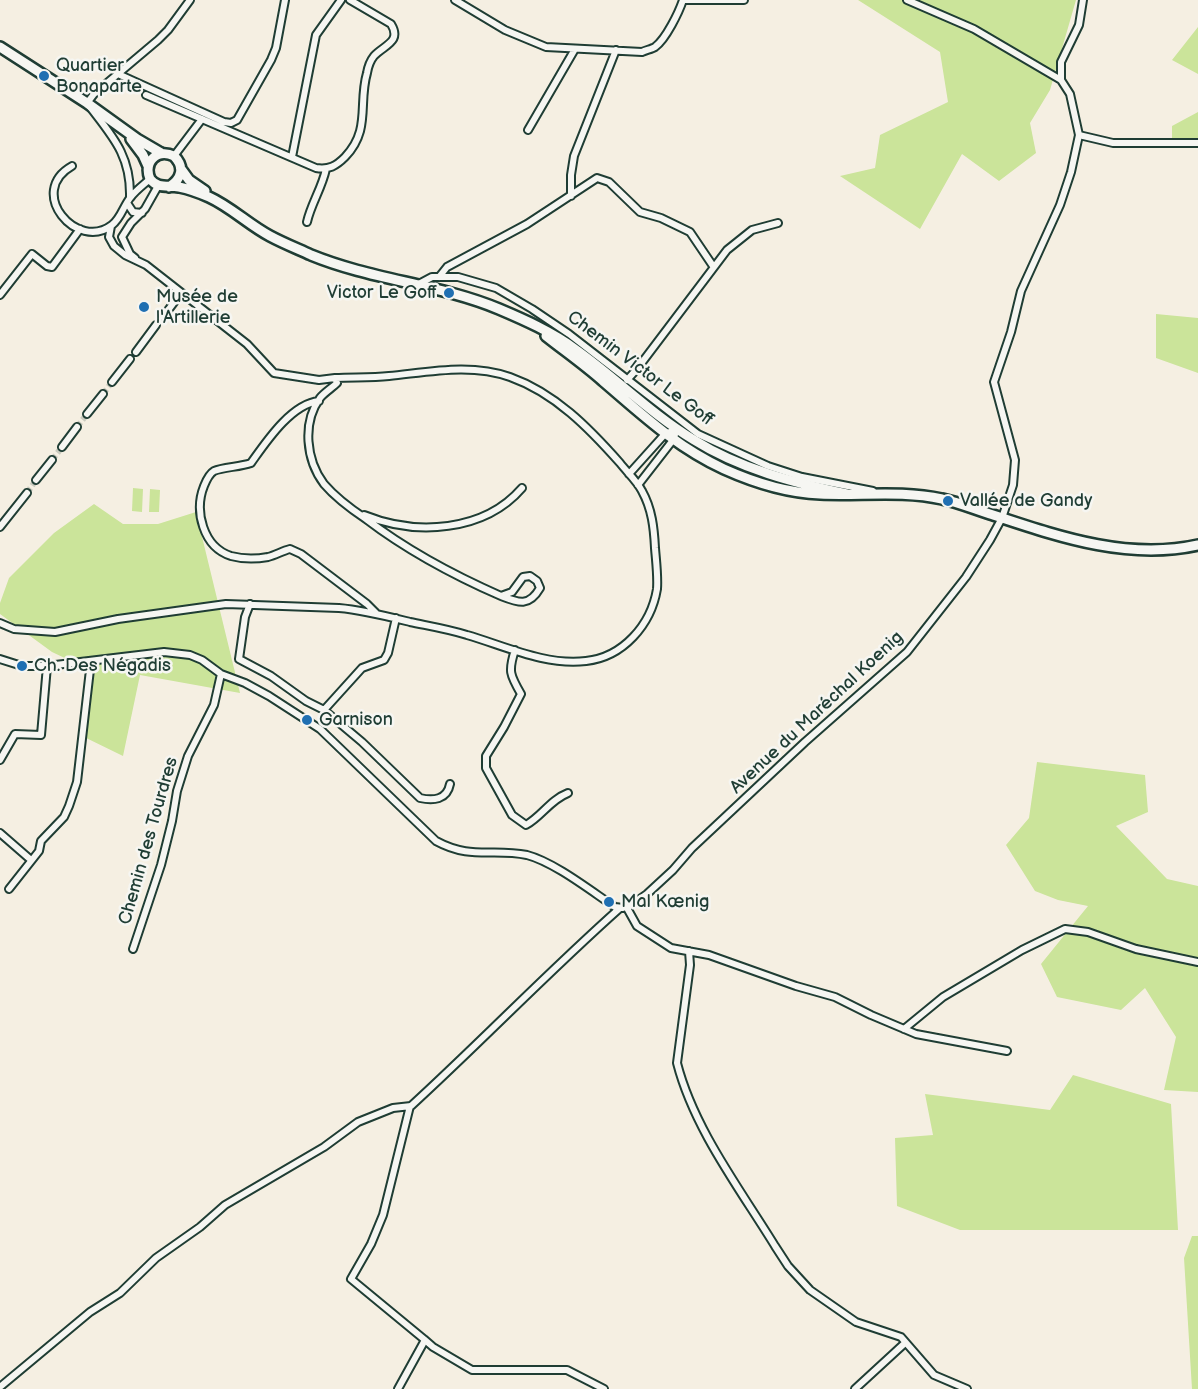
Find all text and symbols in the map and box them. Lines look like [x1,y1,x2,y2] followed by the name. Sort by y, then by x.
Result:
[56,55,142,98] place label: Quartier Bonaparte
[37,69,51,83] marker: Quartier Bonaparte
[327,282,437,304] place label: Victor Le Goff
[156,286,238,328] place label: Musée de l'Artillerie
[442,286,456,300] marker: Victor Le Goff
[137,300,151,314] marker: Musée de l'Artillerie
[563,307,717,431] street label: Chemin Victor Le Goff
[960,490,1092,512] place label: Vallée de Gandy
[941,494,955,508] marker: Vallée de Gandy
[726,627,908,799] street label: Avenue du Maréchal Koenig
[34,655,171,677] place label: Ch. Des Négadis
[15,659,29,673] marker: Ch. Des Négadis
[319,709,393,731] place label: Garnison
[300,713,314,727] marker: Garnison
[115,755,183,927] street label: Chemin des Tourdres
[621,891,709,913] place label: Mal Kœnig
[602,895,616,909] marker: Mal Kœnig

